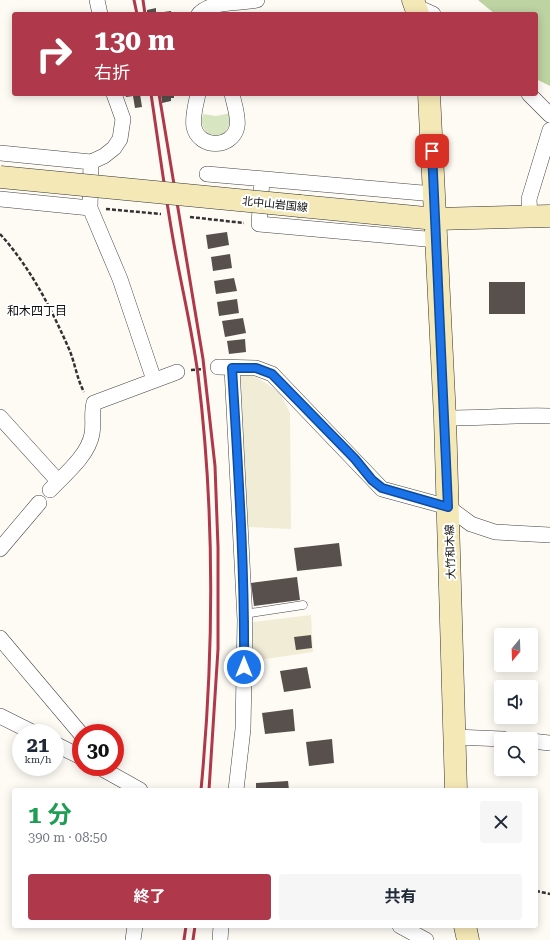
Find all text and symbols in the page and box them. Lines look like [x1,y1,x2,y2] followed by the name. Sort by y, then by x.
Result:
[94,24,175,57] text: 130 m
[28,28,80,80] icon: right
[94,62,130,83] text: 右折
[415,134,449,168] pin
[421,140,443,162] icon: arrive
[241,195,308,214] street label: 北中山岩国線
[7,304,67,318] district label: 和木四丁目
[443,524,458,580] street label: 大竹和木線
[494,628,538,672] north arrow
[494,628,538,776] map controls
[223,646,265,688] position arrow
[494,680,538,724] button: sound
[72,724,124,776] speed limit sign: 30
[494,732,538,776] button: search
[27,733,49,757] text: 21
[25,754,51,765] text: km/h
[28,801,72,829] text: 1 分
[480,801,522,843] button: close
[28,830,107,845] text: 390 m · 08:50
[28,874,271,920] button: 終了
[279,874,522,920] button: 共有

